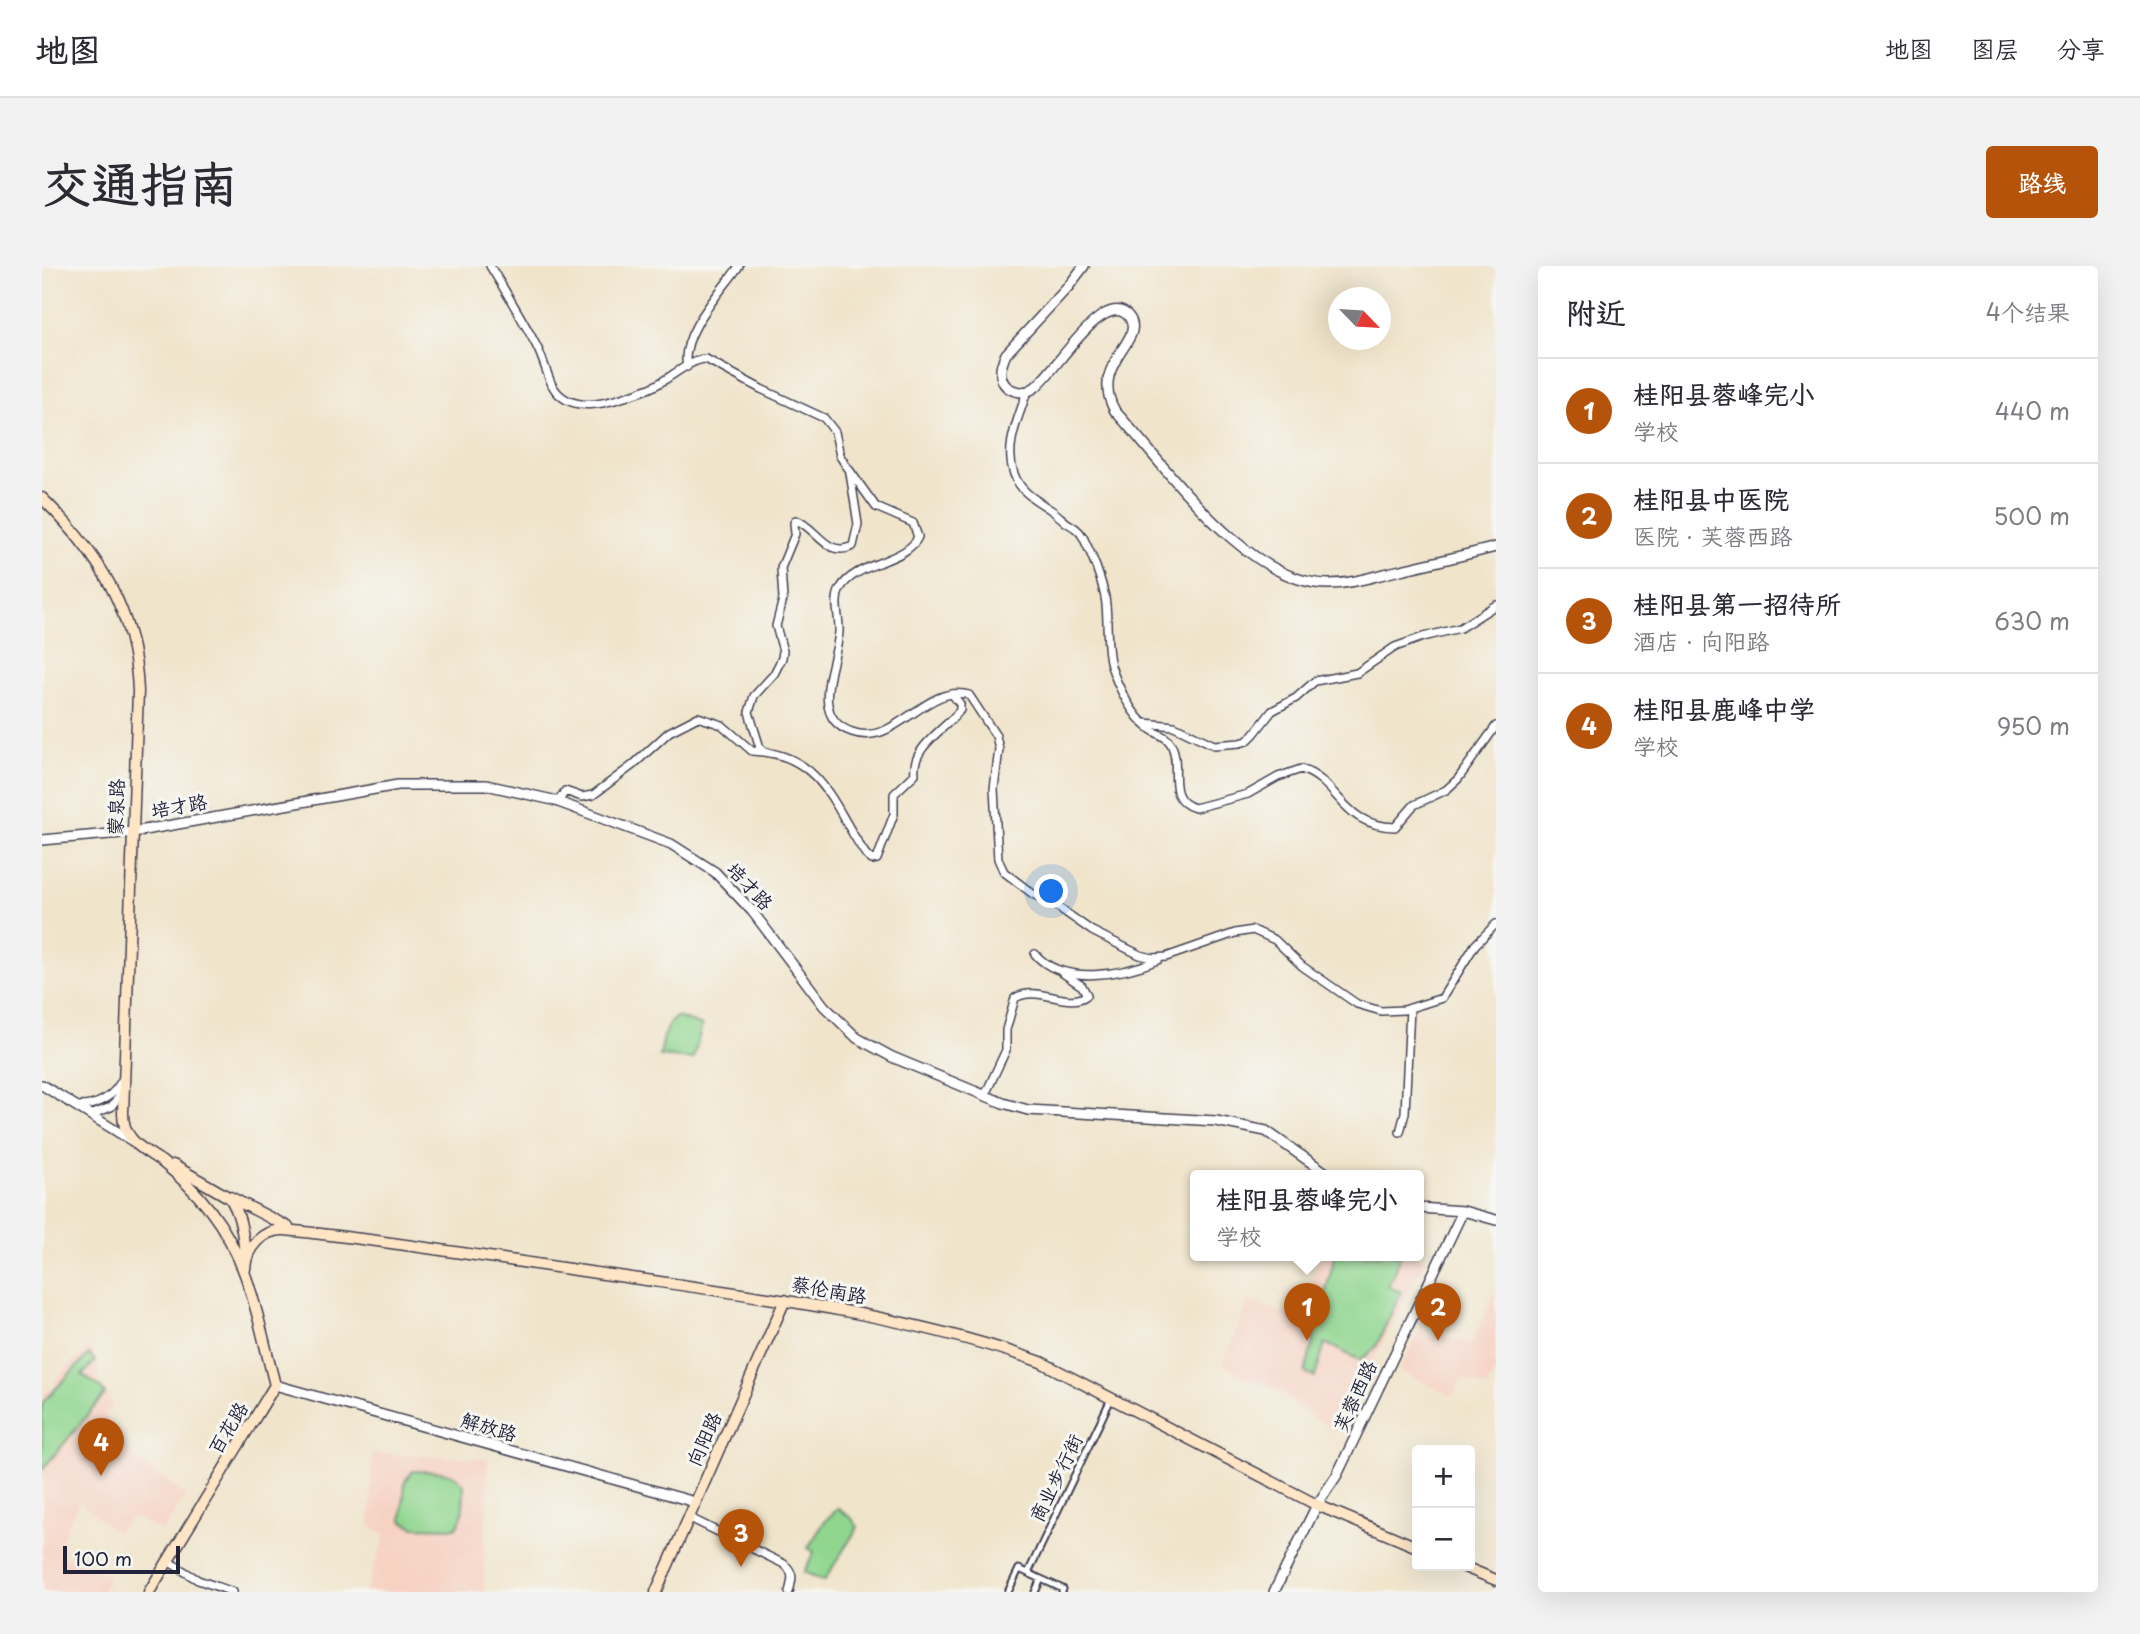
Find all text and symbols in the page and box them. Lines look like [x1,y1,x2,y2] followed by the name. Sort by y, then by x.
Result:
[35,23,101,73] text: 地图
[1885,30,1933,66] text: 地图
[1971,30,2019,66] text: 图层
[2057,30,2105,66] text: 分享
[42,145,238,219] text: 交通指南
[1986,146,2098,218] button: 路线
[1328,287,1391,350] north arrow
[1566,289,1626,334] text: 附近
[1986,294,2070,329] text: 4个结果
[1633,374,1815,413] text: 桂阳县蓉峰完小
[1584,393,1595,428] text: 1
[1995,393,2070,428] text: 440 m
[1633,413,1679,448] text: 学校
[1633,479,1789,518] text: 桂阳县中医院
[1581,498,1597,533] text: 2
[1993,498,2070,533] text: 500 m
[1633,518,1793,553] text: 医院 · 芙蓉西路
[1633,584,1841,623] text: 桂阳县第一招待所
[1581,603,1597,638] text: 3
[1994,603,2070,638] text: 630 m
[1633,623,1770,658] text: 酒店 · 向阳路
[1633,689,1815,728] text: 桂阳县鹿峰中学
[1581,708,1597,743] text: 4
[1997,708,2070,743] text: 950 m
[1633,728,1679,763] text: 学校
[100,778,130,836] street label: 蒙泉路
[148,786,209,824] street label: 培才路
[721,855,780,916] street label: 培才路
[1034,874,1068,908] your location
[1190,1170,1424,1261] popup
[1216,1179,1398,1218] text: 桂阳县蓉峰完小
[1216,1218,1262,1253] text: 学校
[789,1269,869,1309] street label: 蔡伦南路
[1284,1283,1330,1341] pin: 1
[1415,1283,1461,1341] pin: 2
[1325,1355,1383,1436] street label: 芙蓉西路
[200,1396,254,1459] street label: 百花路
[458,1405,521,1447] street label: 解放路
[679,1407,727,1470] street label: 向阳路
[78,1418,124,1476] pin: 4
[1022,1429,1089,1526] street label: 商业步行街
[1412,1445,1475,1571] map controls
[1412,1445,1475,1508] button: +
[1412,1508,1475,1571] button: −
[718,1509,764,1567] pin: 3
[63,1543,180,1575] scale bar
[74,1544,132,1572] text: 100 m

